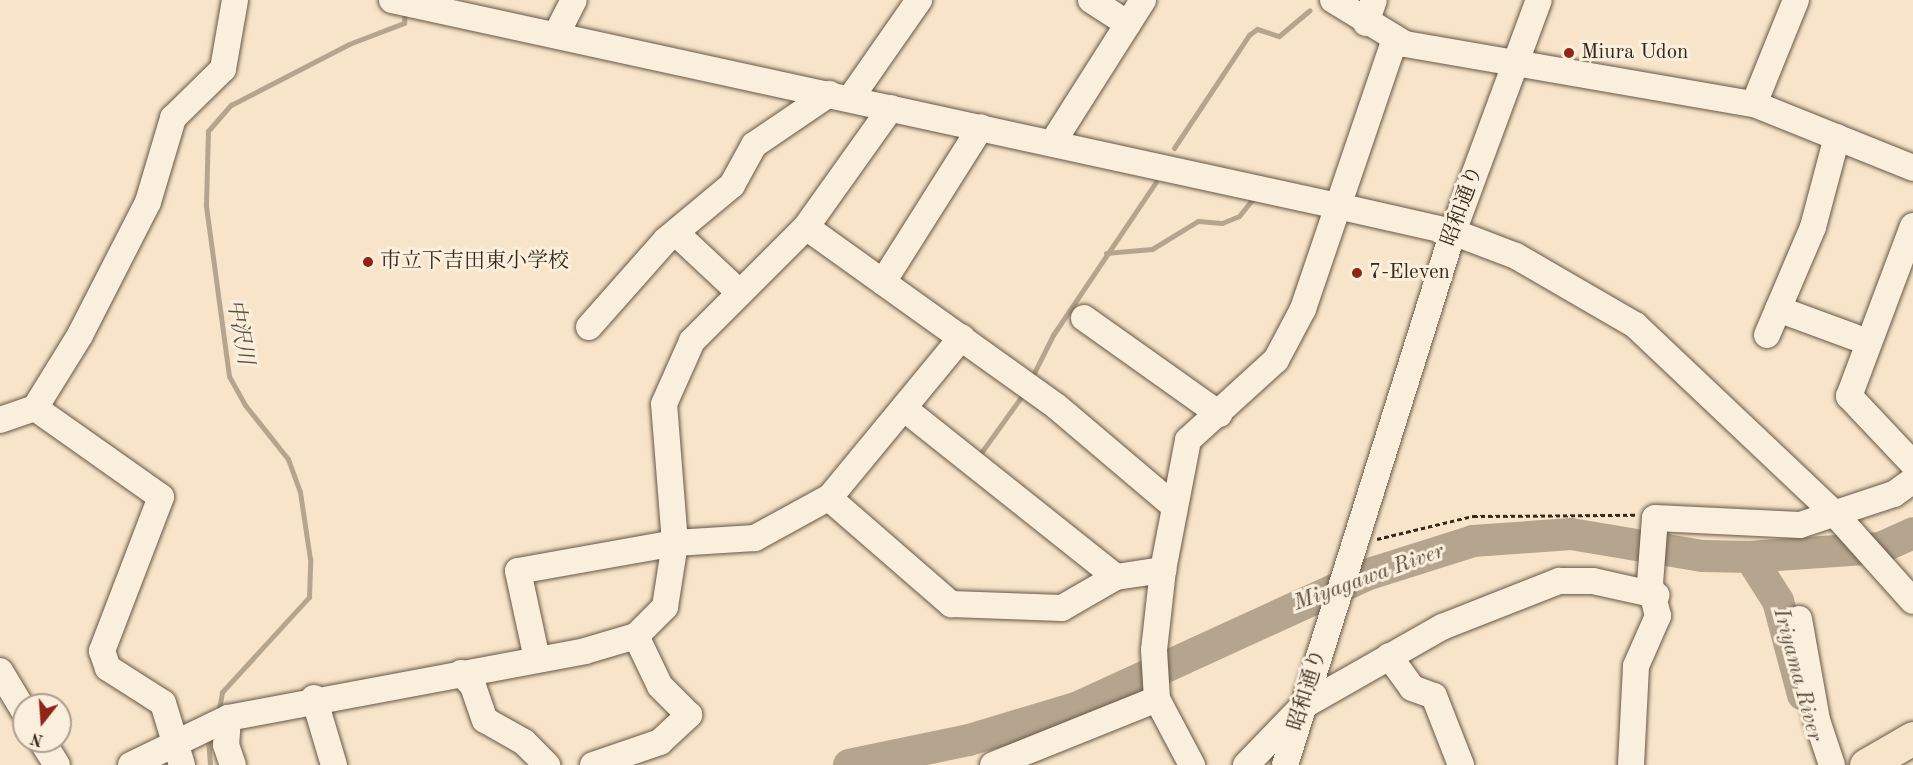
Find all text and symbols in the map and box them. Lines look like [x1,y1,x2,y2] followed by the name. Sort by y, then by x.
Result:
[1581,40,1688,66] place label: Miura Udon
[1562,46,1576,60] marker: Miura Udon
[1437,162,1489,250] street label: 昭和通り
[380,249,569,275] place label: 市立下吉田東小学校
[361,255,375,269] marker: 市立下吉田東小学校
[1369,260,1450,286] place label: 7-Eleven
[1350,266,1364,280] marker: 7-Eleven
[220,297,258,367] water label: 中沢川
[1290,539,1448,617] water label: Miyagawa River
[1767,606,1827,744] water label: Iriyama River
[1284,646,1332,734] street label: 昭和通り
[12,693,72,753] north arrow
[29,729,46,748] text: N

